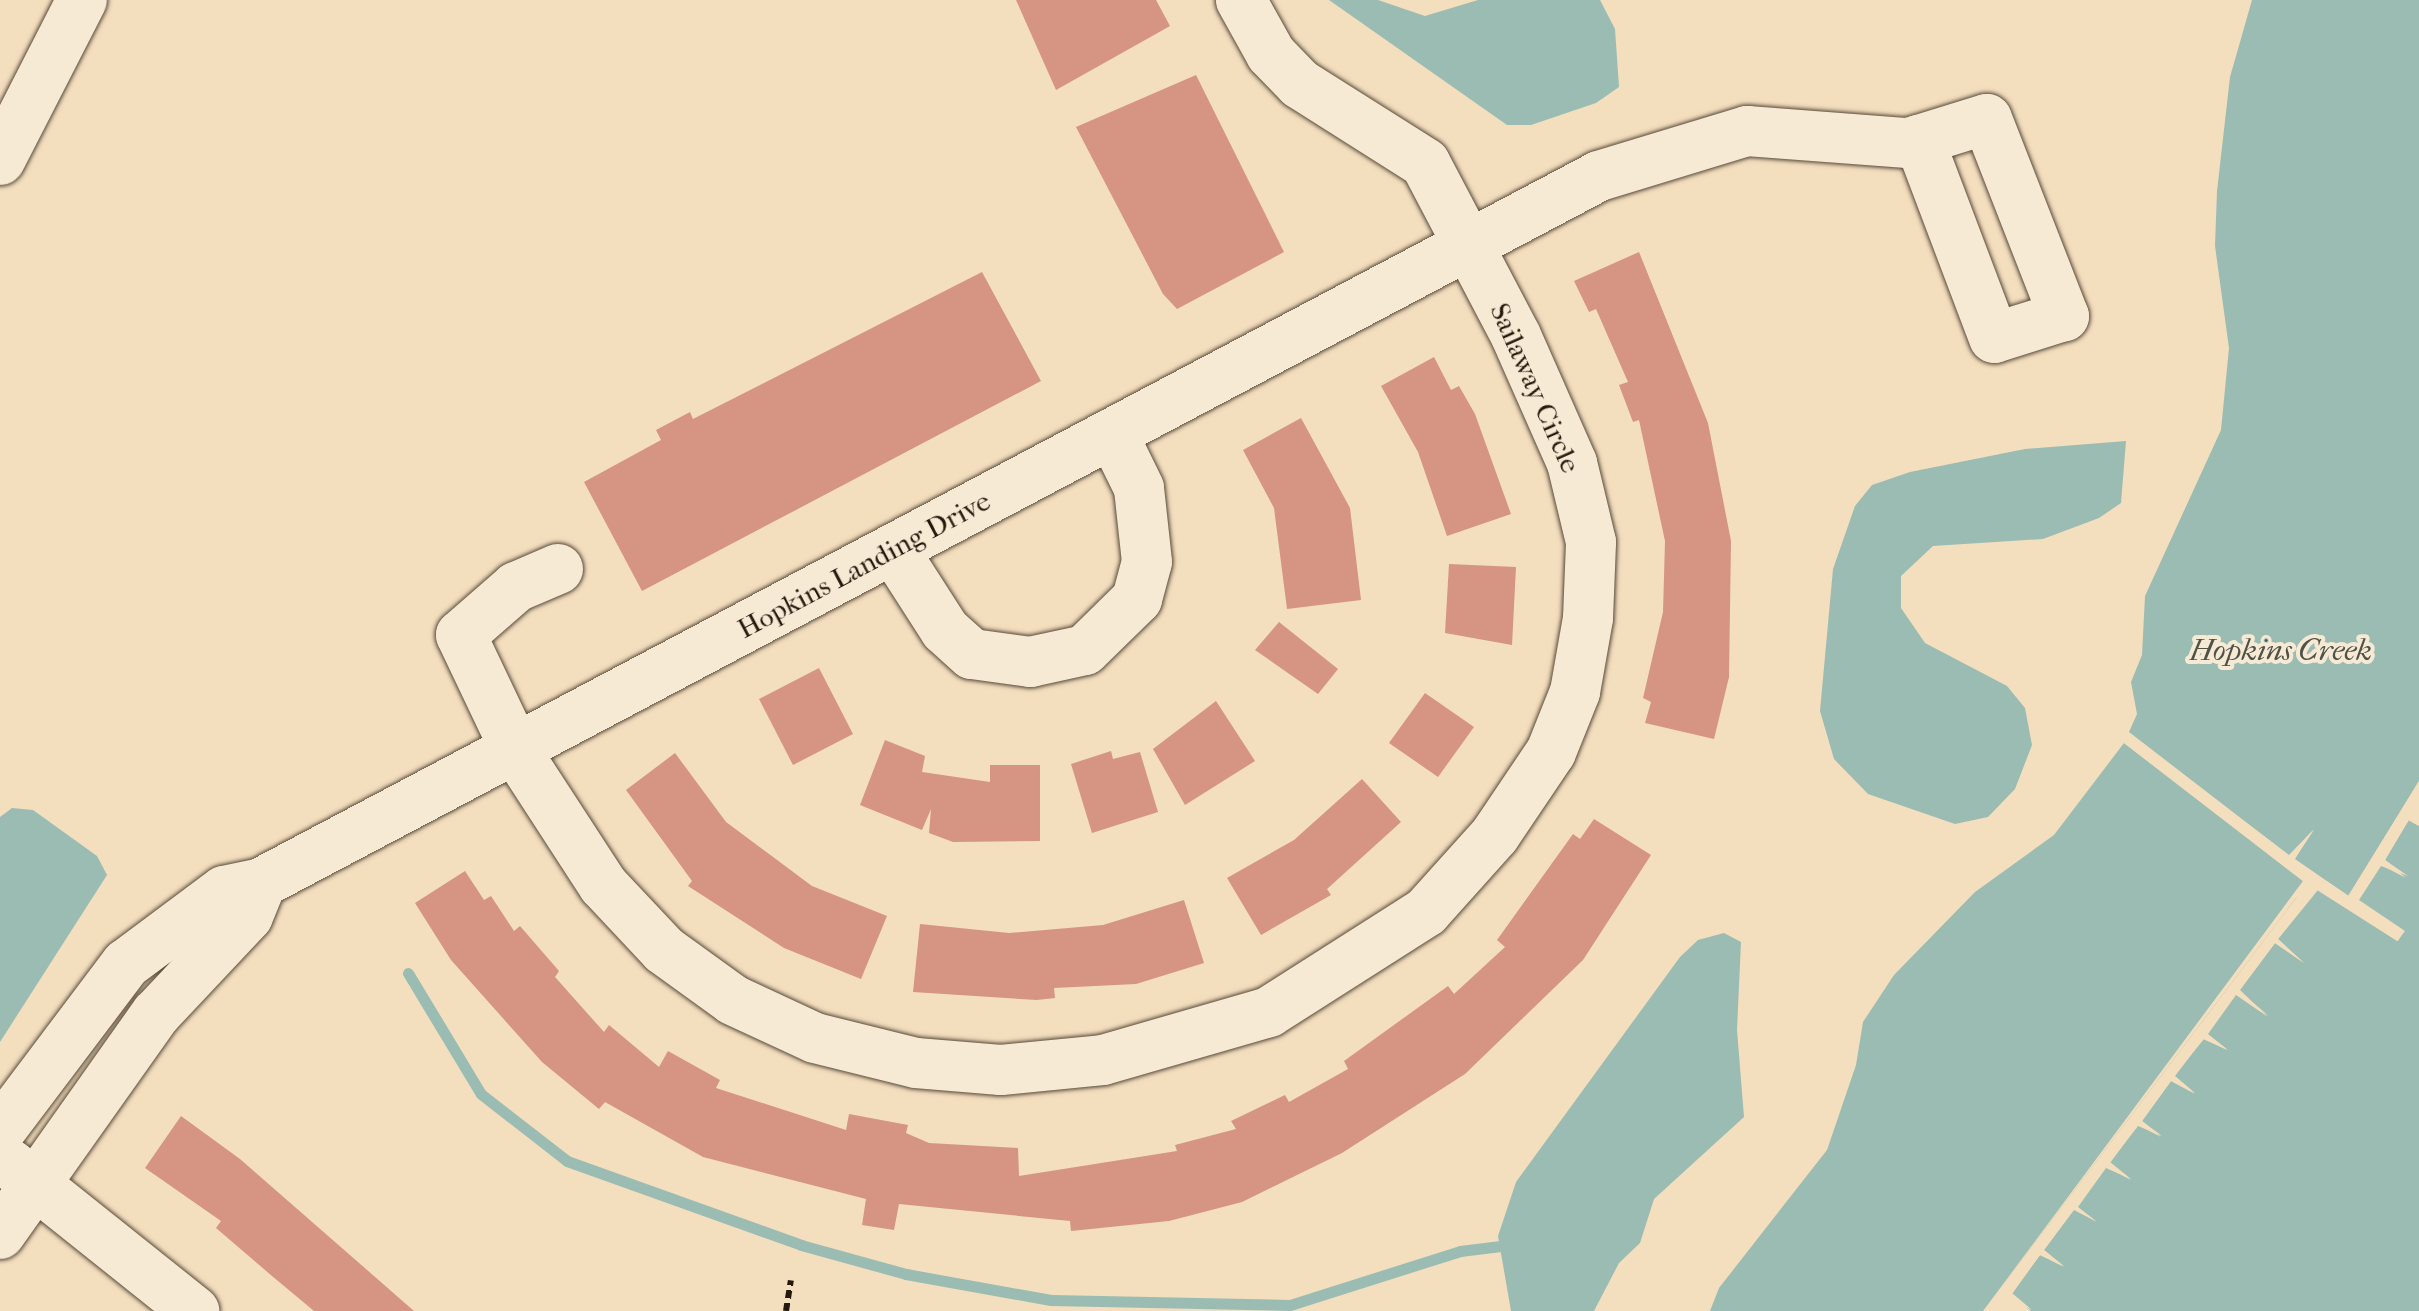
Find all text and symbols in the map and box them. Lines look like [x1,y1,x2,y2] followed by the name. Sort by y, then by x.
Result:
[1483,298,1587,478] street label: Sailaway Circle
[732,484,996,646] street label: Hopkins Landing Drive
[2190,633,2372,669] water label: Hopkins Creek

